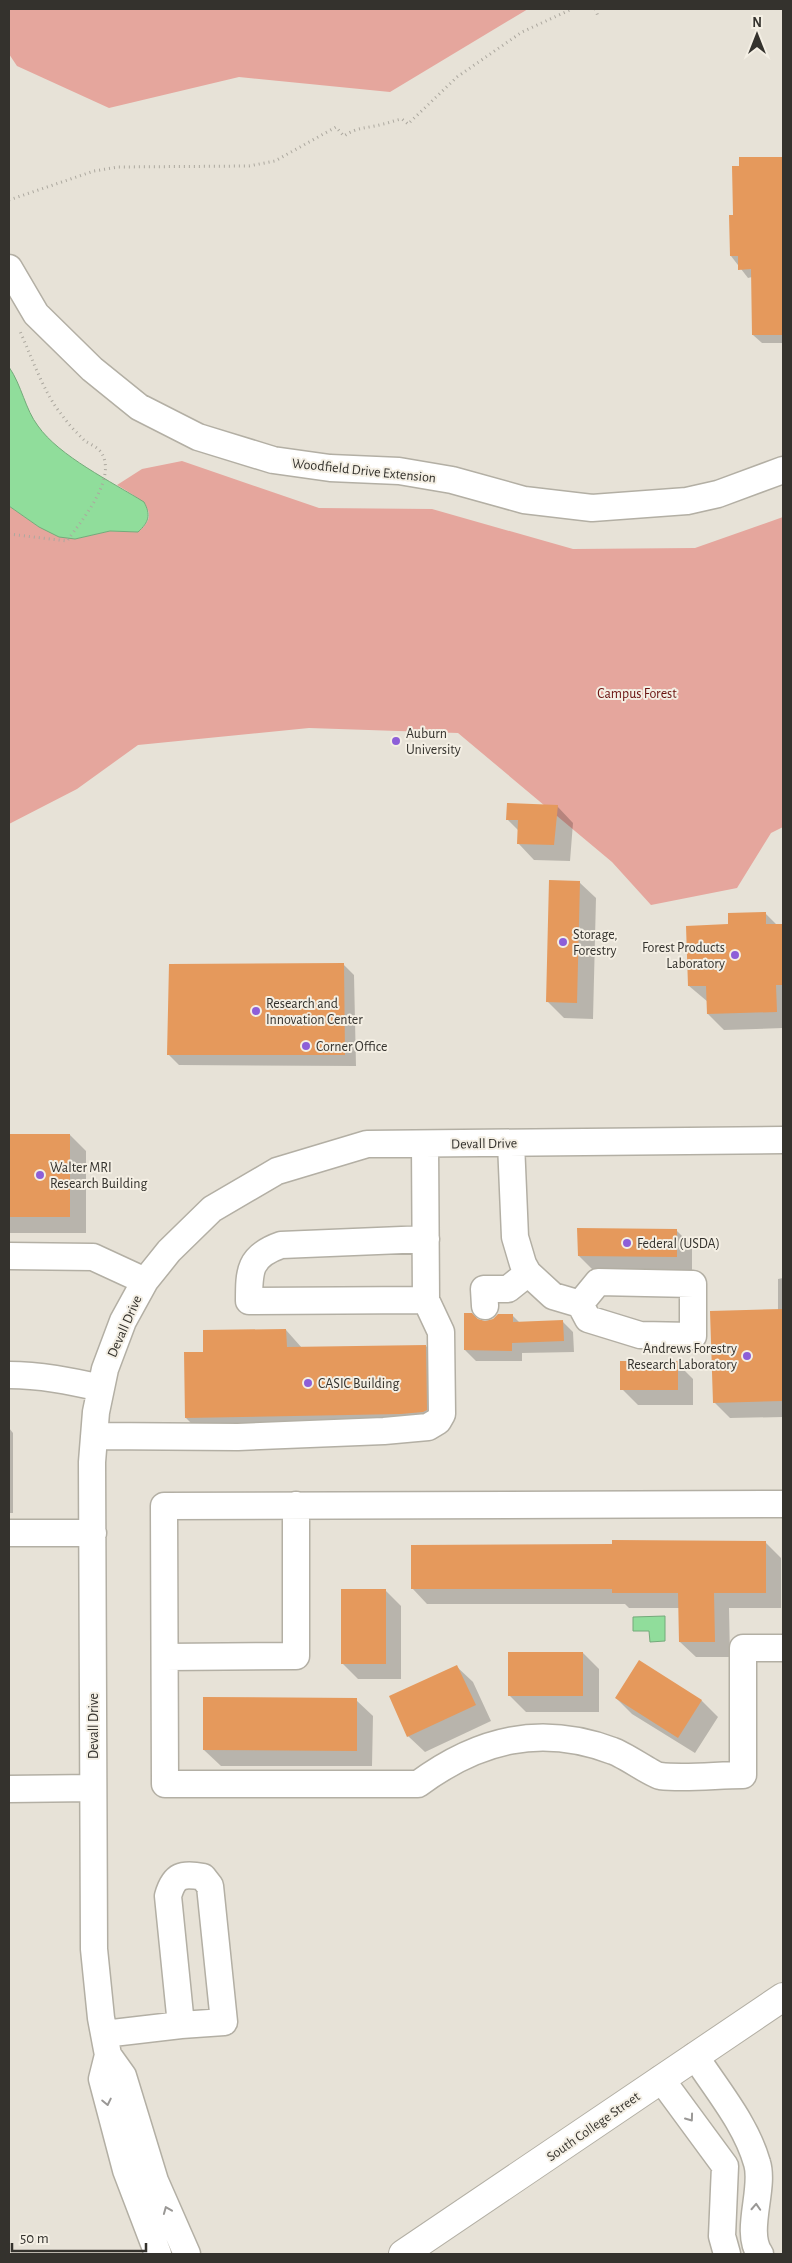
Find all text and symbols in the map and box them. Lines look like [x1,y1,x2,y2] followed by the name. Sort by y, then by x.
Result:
[732,10,782,60] north arrow
[752,16,762,30] text: N
[291,456,437,486] street label: Woodfield Drive Extension
[597,687,677,701] park label: Campus Forest
[406,727,461,757] place label: Auburn University
[390,735,402,747] marker: Auburn University
[573,928,618,958] place label: Storage, Forestry
[557,936,569,948] marker: Storage, Forestry
[642,941,725,971] place label: Forest Products Laboratory
[729,949,741,961] marker: Forest Products Laboratory
[266,997,363,1027] place label: Research and Innovation Center
[250,1005,262,1017] marker: Research and Innovation Center
[300,1040,312,1052] marker: Corner Office
[316,1040,388,1054] place label: Corner Office
[451,1136,517,1152] street label: Devall Drive
[50,1161,148,1191] place label: Walter MRI Research Building
[34,1169,46,1181] marker: Walter MRI Research Building
[621,1237,633,1249] marker: Federal (USDA)
[637,1237,720,1251] place label: Federal (USDA)
[105,1293,145,1359] street label: Devall Drive
[627,1342,737,1372] place label: Andrews Forestry Research Laboratory
[741,1350,753,1362] marker: Andrews Forestry Research Laboratory
[302,1377,314,1389] marker: CASIC Building
[318,1377,399,1391] place label: CASIC Building
[87,1693,101,1759] street label: Devall Drive
[544,2089,643,2164] street label: South College Street
[101,2098,112,2107] one-way arrow
[683,2113,693,2122] one-way arrow
[750,2203,761,2211] one-way arrow
[163,2206,173,2215] one-way arrow
[12,2220,146,2252] scale bar
[20,2231,49,2246] text: 50 m

